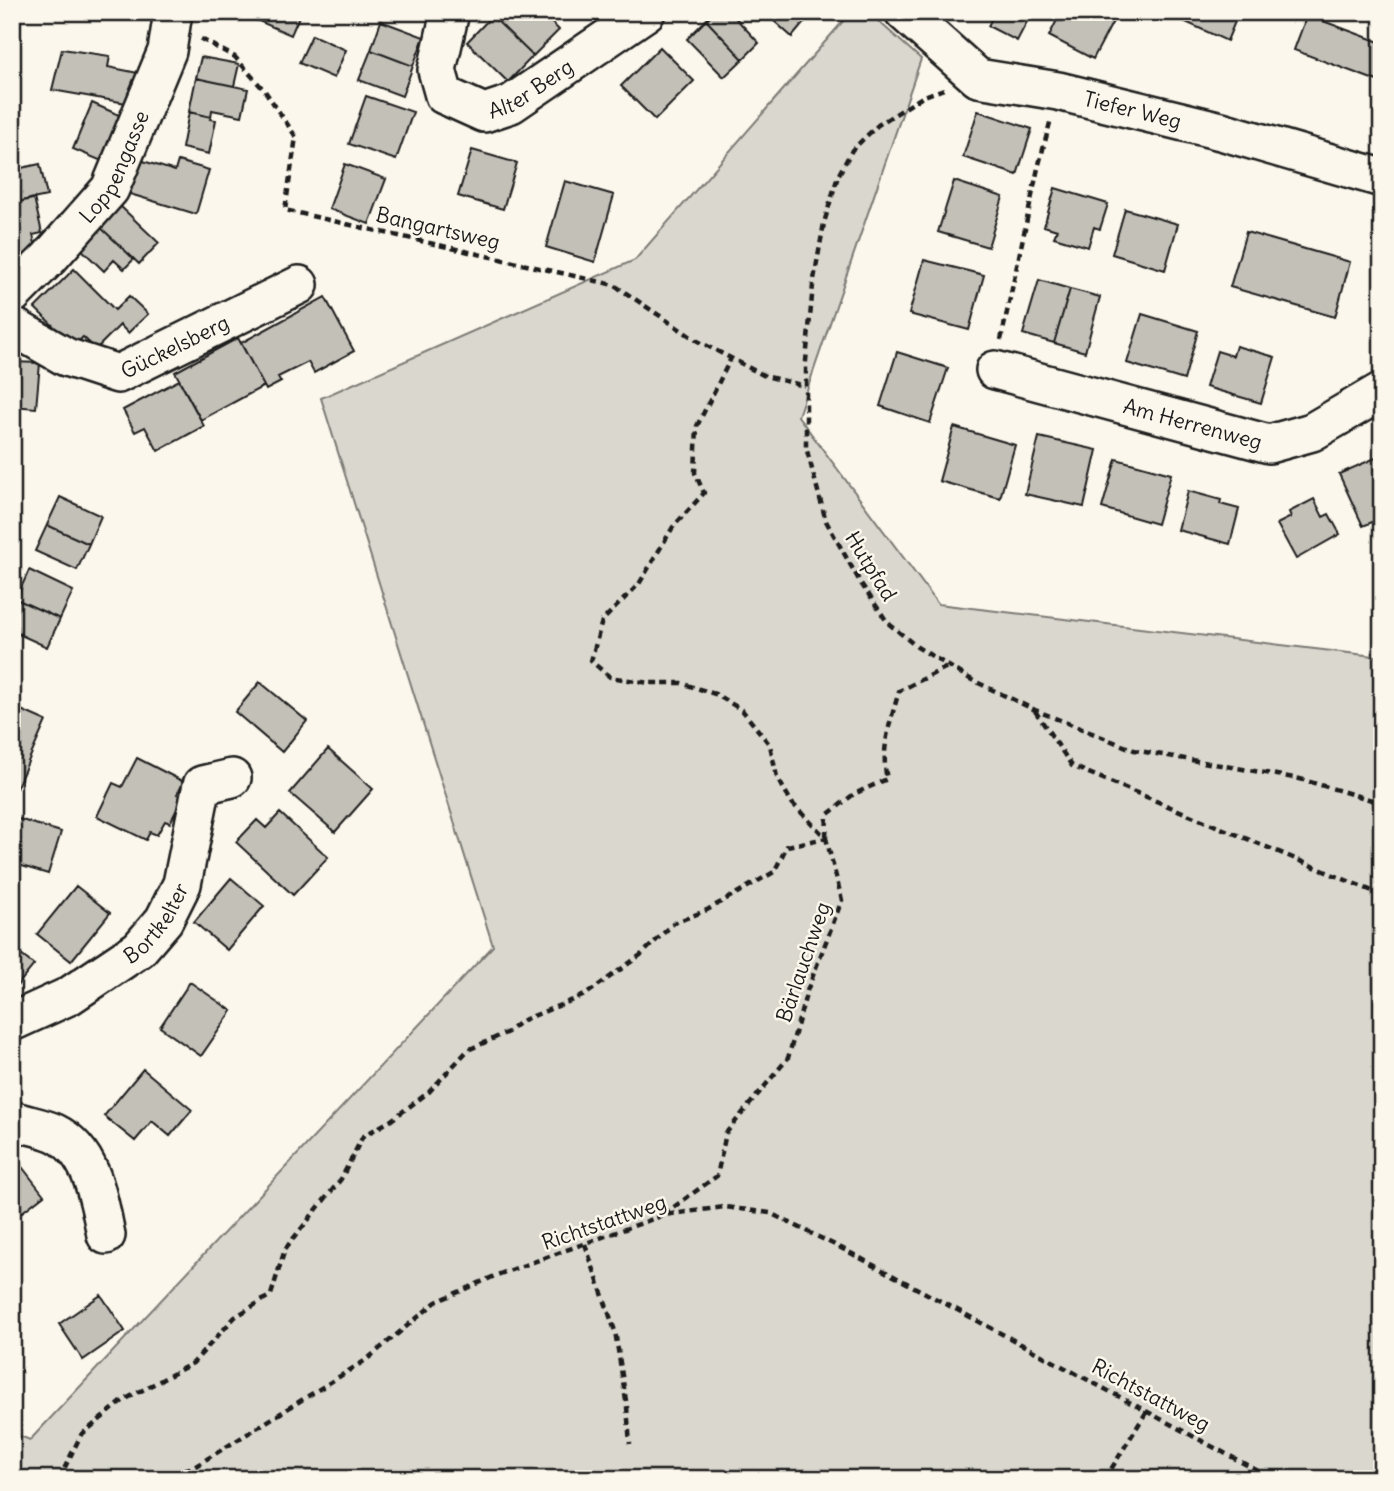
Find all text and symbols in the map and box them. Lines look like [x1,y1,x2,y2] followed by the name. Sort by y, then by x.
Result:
[485,52,578,124] street label: Alter Berg
[1081,84,1184,134] street label: Tiefer Weg
[73,106,155,228] street label: Loppengasse
[373,201,503,255] street label: Bangartsweg
[116,308,233,384] street label: Gückelsberg
[1121,392,1265,455] street label: Am Herrenweg
[839,526,903,606] street label: Hutpfad
[118,878,194,969] street label: Bortkelter
[770,898,836,1026] street label: Bärlauchweg
[538,1188,670,1256] street label: Richtstattweg
[1087,1353,1215,1437] street label: Richtstattweg

